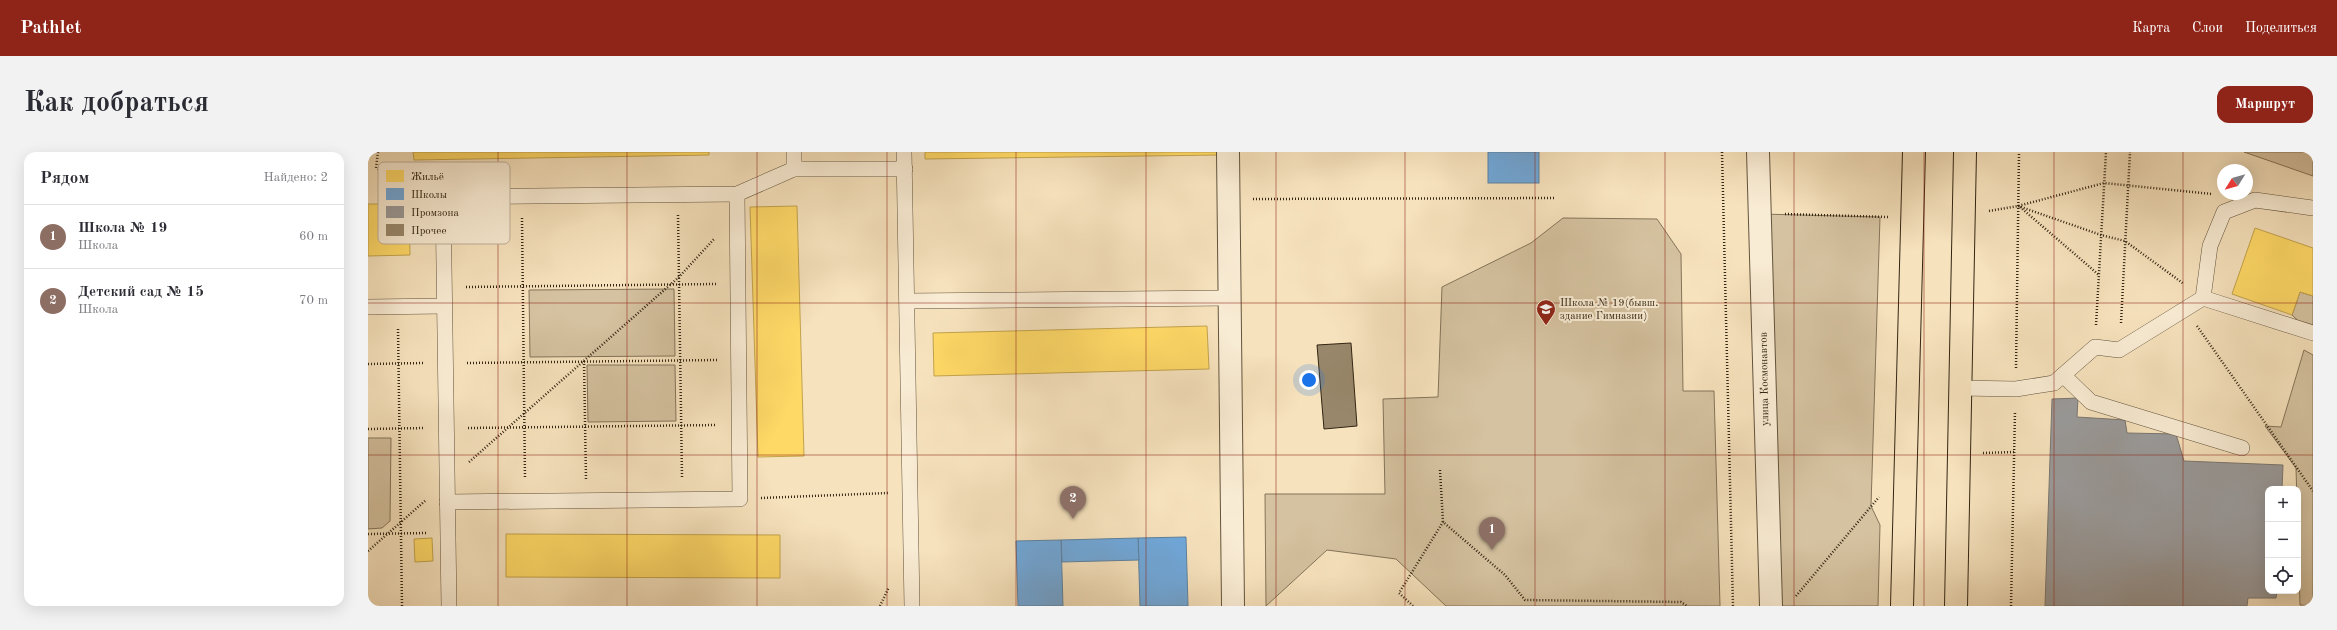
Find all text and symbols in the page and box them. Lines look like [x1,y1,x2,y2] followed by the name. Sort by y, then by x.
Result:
[20,19,81,38] text: Pathlet
[2132,21,2170,35] text: Карта
[2192,21,2223,35] text: Слои
[2245,21,2317,35] text: Поделиться
[2217,86,2313,123] button: Маршрут
[24,90,209,118] text: Как добраться
[378,162,510,244] legend
[2217,164,2253,200] north arrow
[40,170,89,187] text: Рядом
[264,171,328,184] text: Найдено: 2
[411,172,444,183] text: Жильё
[411,190,447,201] text: Школы
[411,208,459,219] text: Промзона
[78,221,167,236] text: Школа № 19
[411,226,446,237] text: Прочее
[49,230,57,243] text: 1
[299,230,328,243] text: 60 m
[78,239,118,252] text: Школа
[78,285,204,300] text: Детский сад № 15
[49,294,57,307] text: 2
[299,294,328,307] text: 70 m
[1535,298,1557,326] school or university icon: Школа № 19(бывш. здание Гимназии)
[1560,298,1658,322] place label: Школа № 19(бывш. здание Гимназии)
[78,303,118,316] text: Школа
[1759,332,1771,426] street label: улица Космонавтов
[1299,370,1319,390] your location
[1060,486,1086,519] pin: 2
[2265,486,2301,594] map controls
[2265,486,2301,522] button: +
[1479,517,1505,550] pin: 1
[2265,522,2301,558] button: −
[2265,558,2301,594] button: locate

